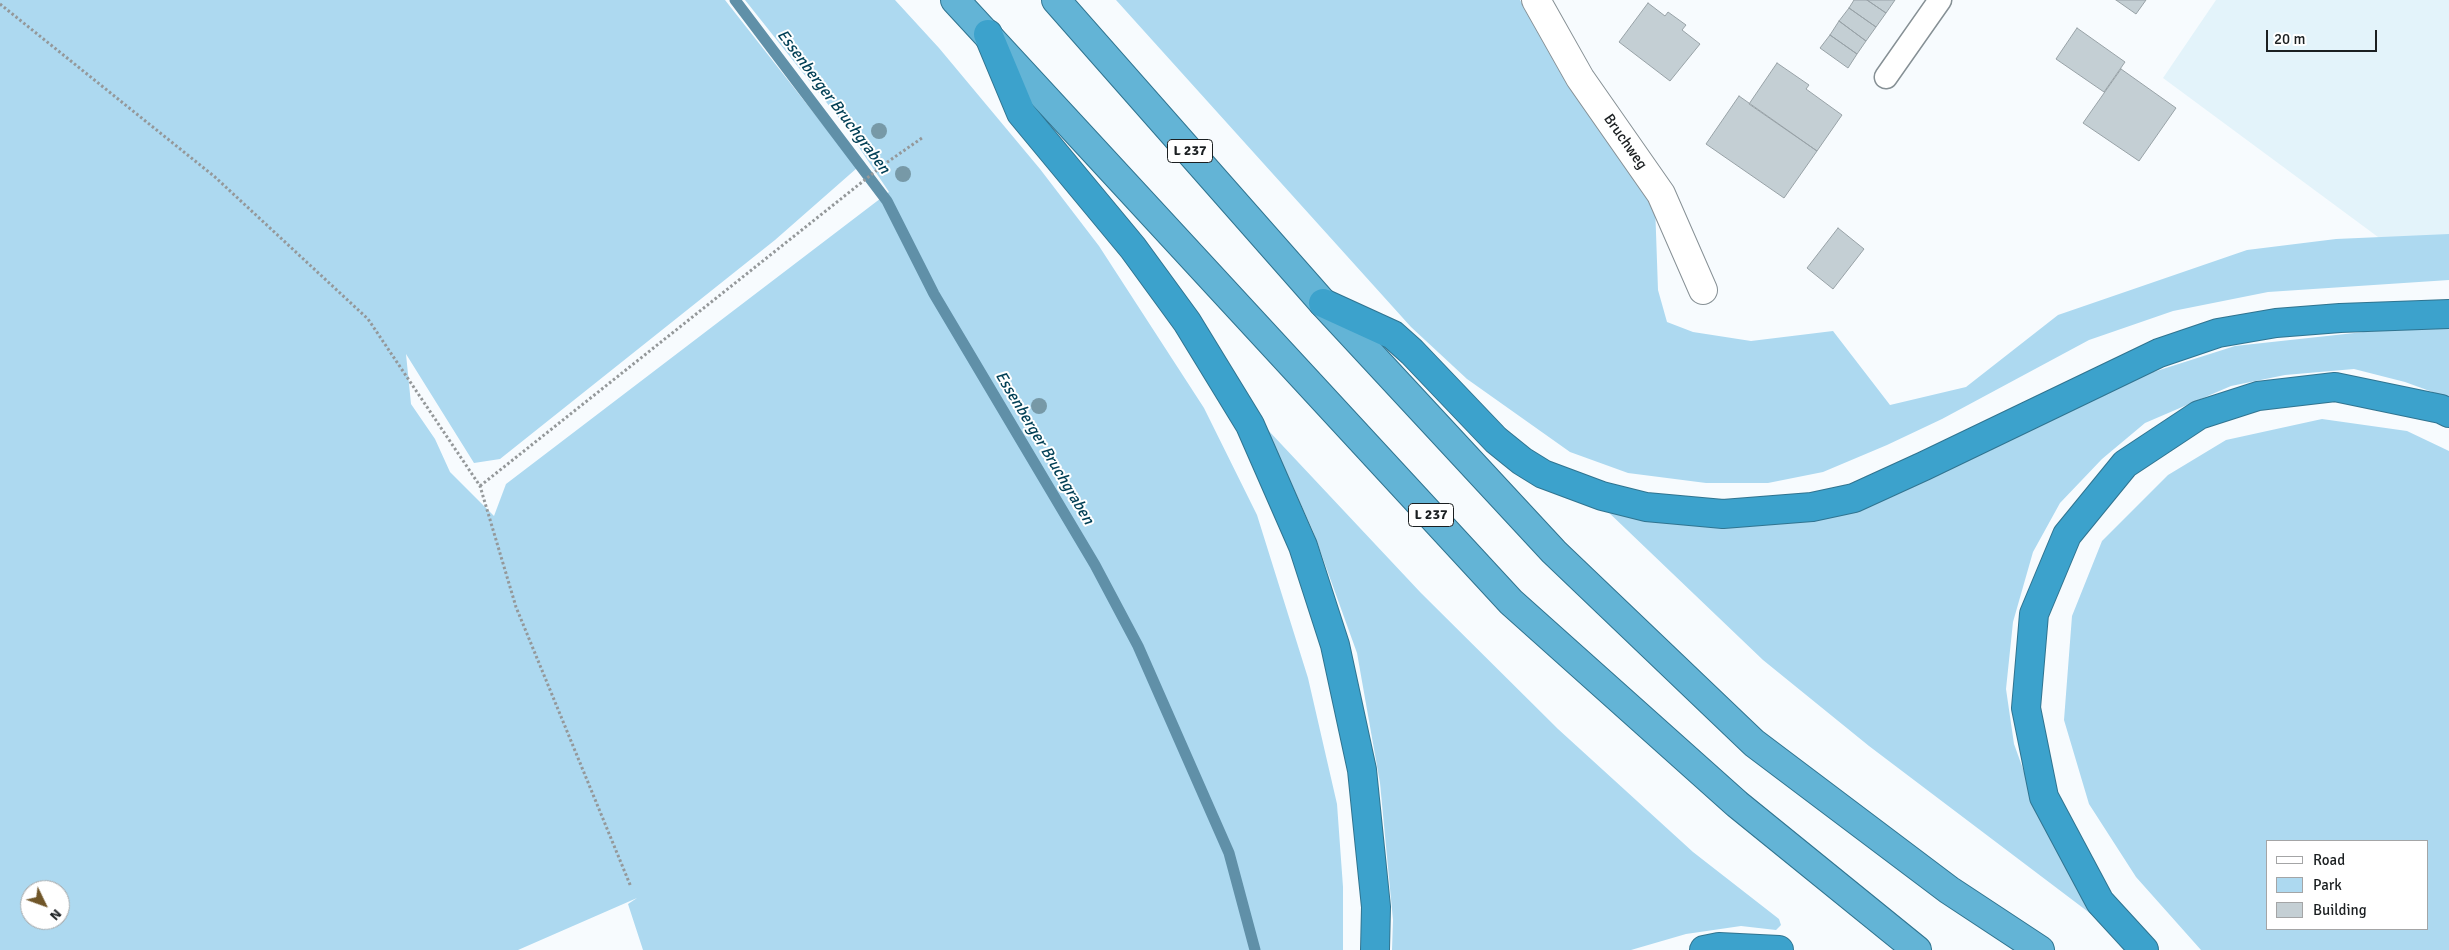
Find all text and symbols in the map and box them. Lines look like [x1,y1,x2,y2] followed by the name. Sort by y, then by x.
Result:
[2269,20,2380,52] scale bar
[772,26,894,178] water label: Essenberger Bruchgraben
[2274,30,2305,48] text: 20 m
[1599,111,1651,173] street label: Bruchweg
[1168,140,1212,162] road number: L 237
[991,368,1097,528] water label: Essenberger Bruchgraben
[1408,504,1454,526] road number: L 237
[2266,840,2429,930] legend
[2313,851,2345,869] text: Road
[2313,876,2342,894] text: Park
[20,880,70,930] north arrow
[2313,901,2367,919] text: Building
[46,905,65,924] text: N

